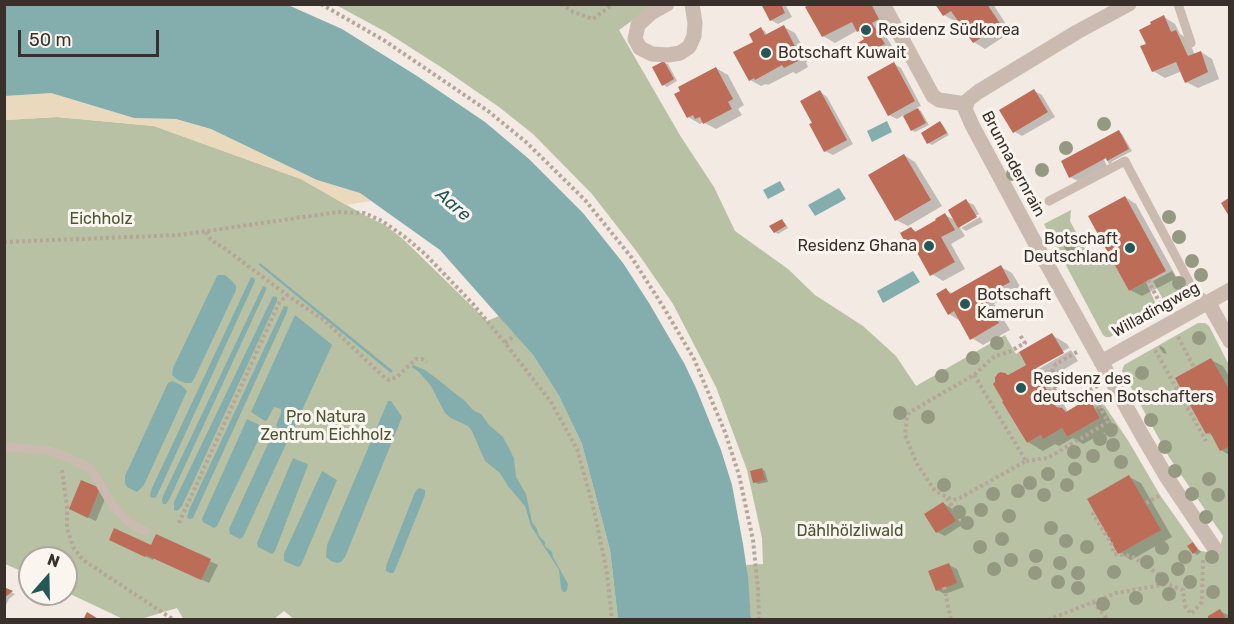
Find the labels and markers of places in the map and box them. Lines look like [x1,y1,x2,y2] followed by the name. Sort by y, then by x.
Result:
[878,20,1019,40] place label: Residenz Südkorea
[859,23,873,37] marker: Residenz Südkorea
[778,43,906,63] place label: Botschaft Kuwait
[759,46,773,60] marker: Botschaft Kuwait
[1023,229,1118,267] place label: Botschaft Deutschland
[797,236,917,256] place label: Residenz Ghana
[922,239,936,253] marker: Residenz Ghana
[1123,241,1137,255] marker: Botschaft Deutschland
[977,285,1051,323] place label: Botschaft Kamerun
[958,297,972,311] marker: Botschaft Kamerun
[1033,369,1214,407] place label: Residenz des deutschen Botschafters
[1014,381,1028,395] marker: Residenz des deutschen Botschafters

